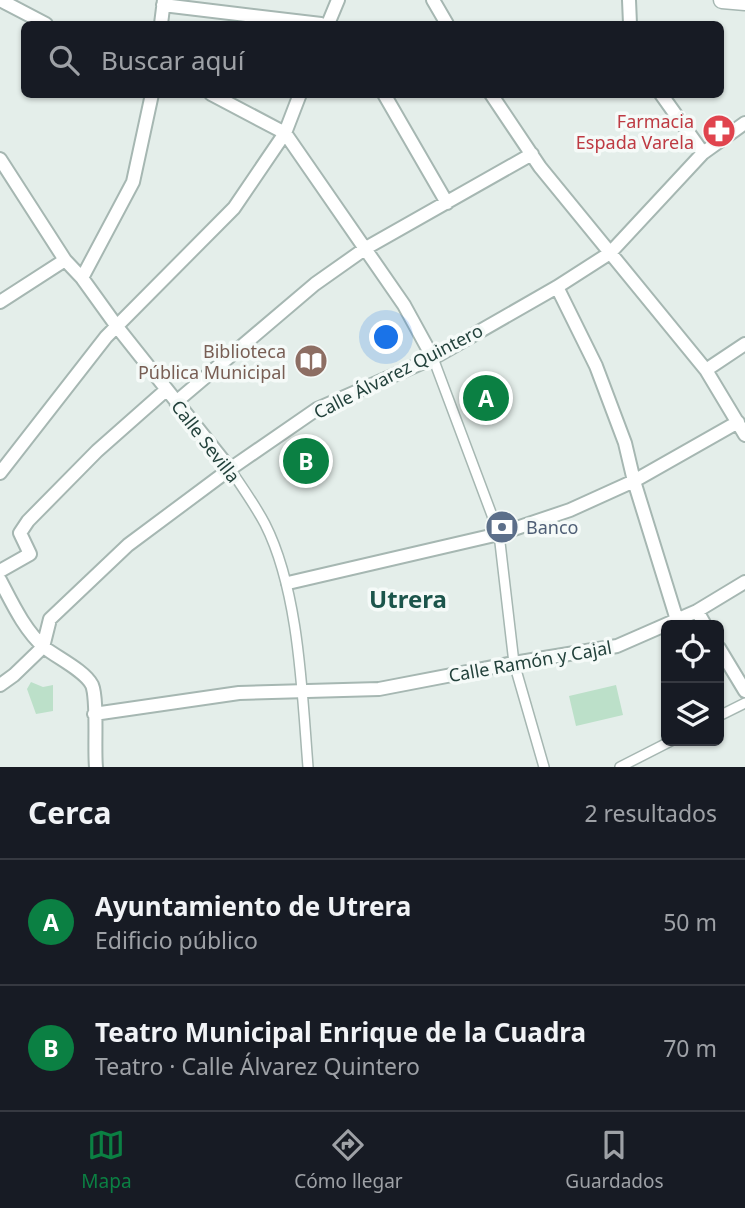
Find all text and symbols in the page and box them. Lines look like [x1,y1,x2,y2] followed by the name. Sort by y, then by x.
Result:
[21,21,724,98] search box
[45,41,83,79] icon: search
[101,42,244,78] text: Buscar aquí
[576,109,694,154] place label: Farmacia Espada Varela
[700,112,738,150] pharmacy icon: Farmacia Espada Varela
[309,318,487,424] street label: Calle Álvarez Quintero
[369,320,403,354] your location
[138,339,286,384] place label: Biblioteca Pública Municipal
[292,342,330,380] library icon: Biblioteca Pública Municipal
[463,372,509,424] pin: A
[166,395,246,487] street label: Calle Sevilla
[283,435,329,487] pin: B
[483,508,521,546] bank icon: Banco
[526,515,578,539] place label: Banco
[369,582,447,615] district label: Utrera
[661,620,724,746] map controls
[661,620,724,683] button: locate
[447,635,613,687] street label: Calle Ramón y Cajal
[661,683,724,746] button: layers
[28,792,111,833] text: Cerca
[584,797,717,829] text: 2 resultados
[95,888,411,924] text: Ayuntamiento de Utrera
[43,906,59,938] text: A
[663,906,717,938] text: 50 m
[95,924,258,956] text: Edificio público
[95,1014,586,1050] text: Teatro Municipal Enrique de la Cuadra
[43,1032,59,1064] text: B
[663,1032,717,1064] text: 70 m
[95,1050,420,1082] text: Teatro · Calle Álvarez Quintero
[81,1126,132,1194] tab: Mapa
[294,1126,403,1194] tab: Cómo llegar
[565,1126,664,1194] tab: Guardados

